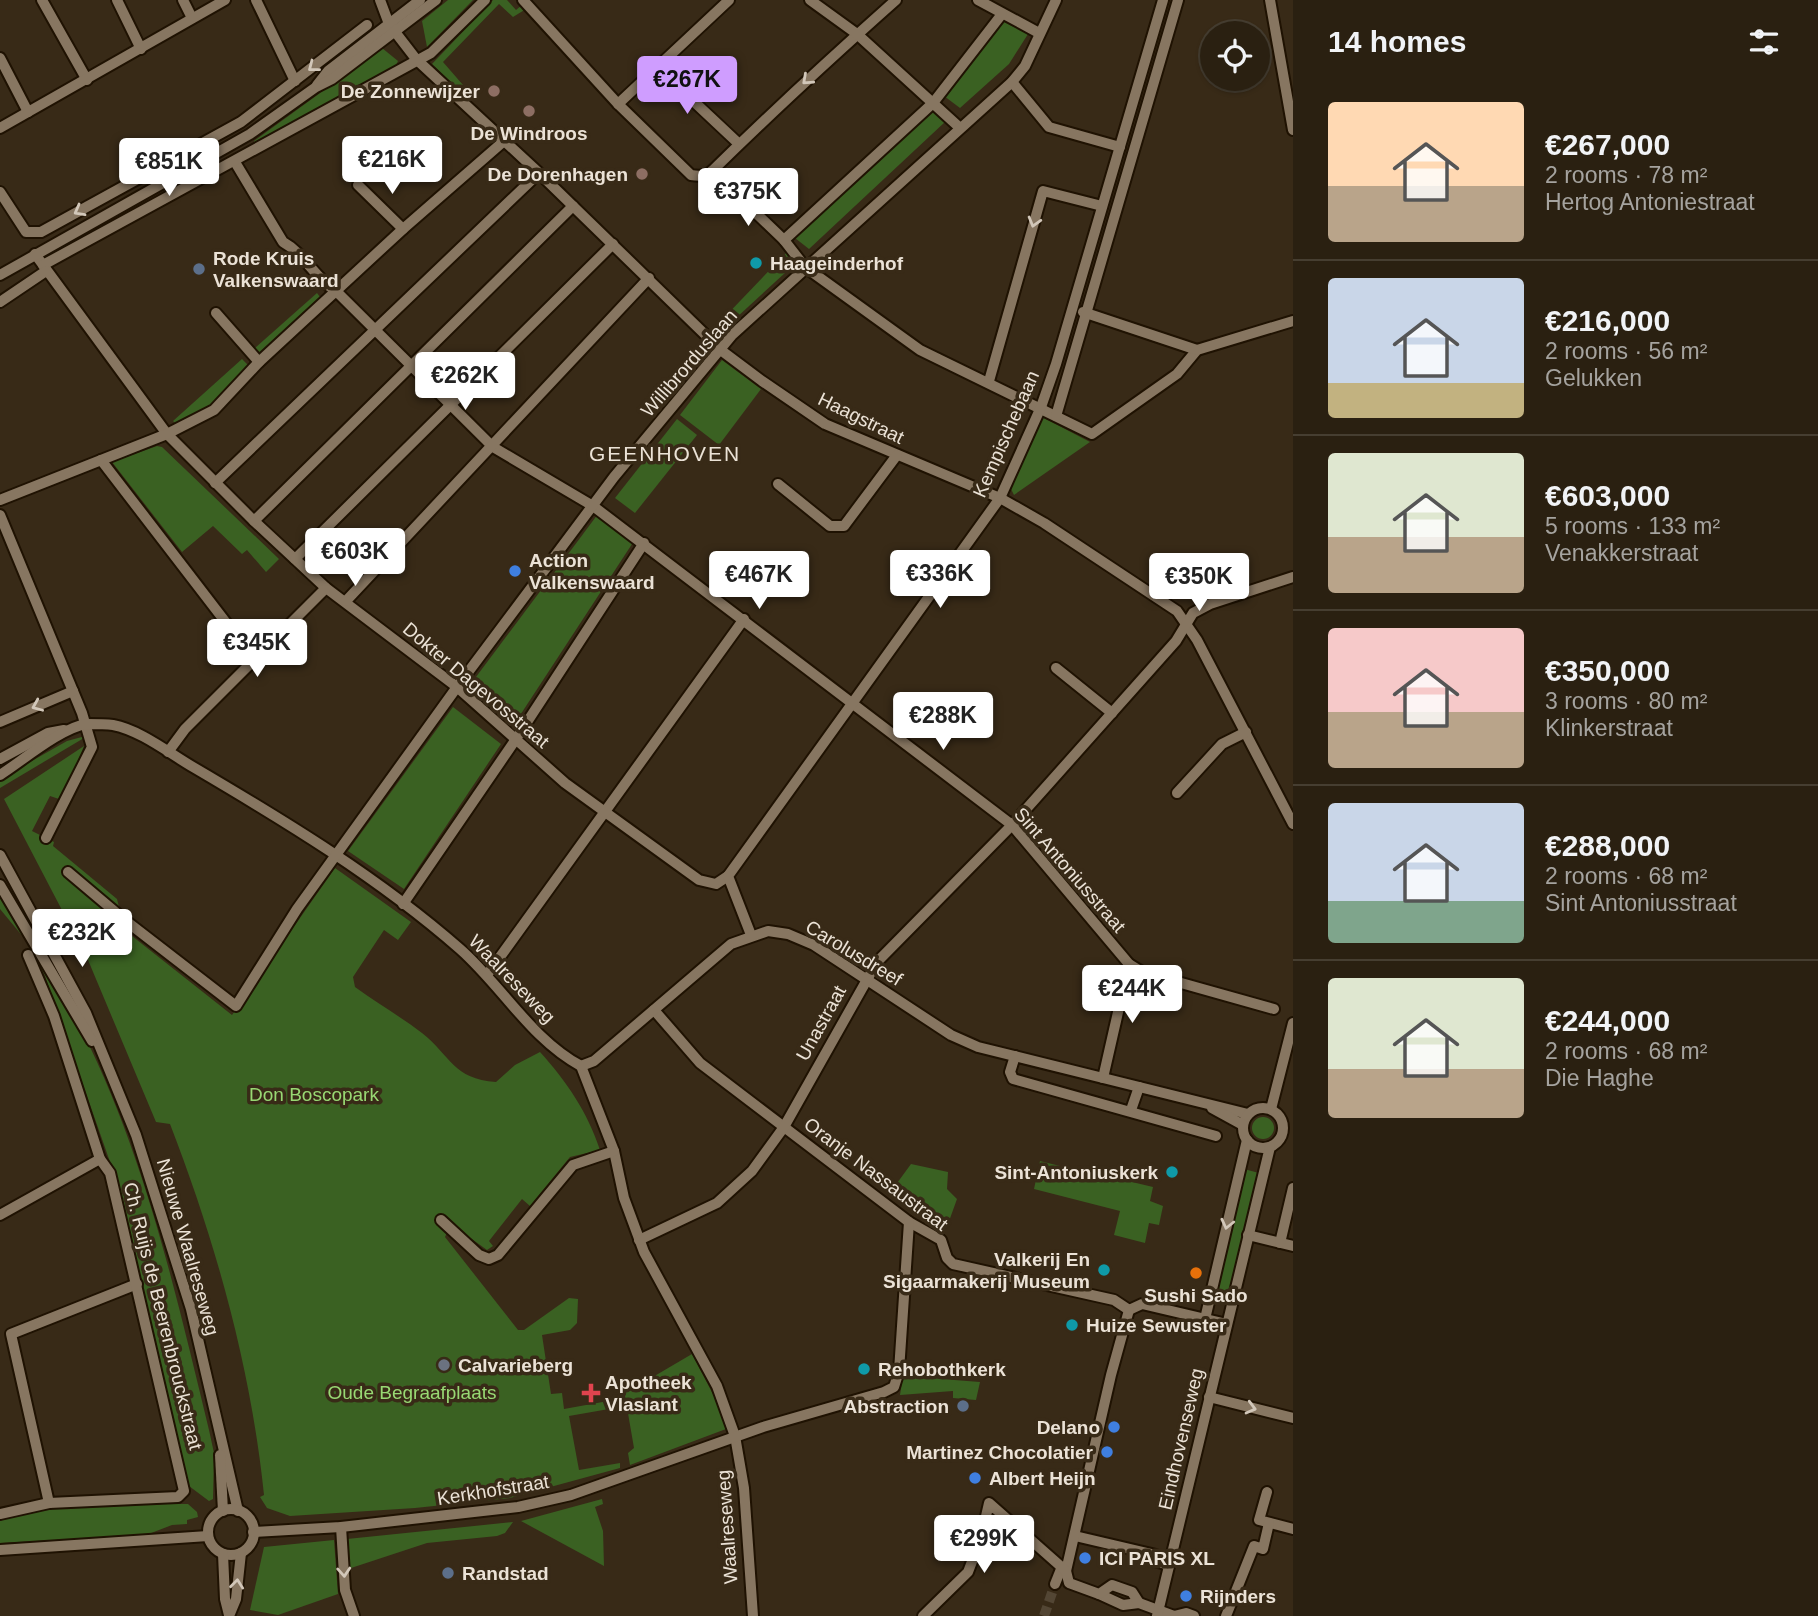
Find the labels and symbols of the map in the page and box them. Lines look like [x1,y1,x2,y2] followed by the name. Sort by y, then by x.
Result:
[638,57,736,116] pin: €267K
[309,58,321,71] one-way arrow
[802,72,815,84] one-way arrow
[341,81,481,102] place label: De Zonnewijzer
[486,83,502,99] marker: De Zonnewijzer
[521,103,537,119] marker: De Windroos
[471,123,588,144] place label: De Windroos
[343,136,441,196] pin: €216K
[120,138,218,198] pin: €851K
[488,164,628,185] place label: De Dorenhagen
[634,166,650,182] marker: De Dorenhagen
[699,168,797,228] pin: €375K
[73,203,86,216] one-way arrow
[1028,216,1043,228] one-way arrow
[213,248,339,291] place label: Rode Kruis Valkenswaard
[770,253,904,274] place label: Haageinderhof
[748,255,764,271] marker: Haageinderhof
[191,261,207,277] marker: Rode Kruis Valkenswaard
[637,305,741,421] street label: Willibrorduslaan
[416,352,514,412] pin: €262K
[969,367,1043,501] street label: Kempischebaan
[815,388,908,448] street label: Haagstraat
[589,442,741,465] district label: GEENHOVEN
[306,528,404,588] pin: €603K
[529,550,655,593] place label: Action Valkenswaard
[891,550,989,610] pin: €336K
[710,552,808,611] pin: €467K
[1150,554,1248,613] pin: €350K
[507,563,523,579] marker: Action Valkenswaard
[399,618,554,753] street label: Dokter Dagevosstraat
[208,620,306,679] pin: €345K
[894,692,992,752] pin: €288K
[31,698,43,712] one-way arrow
[1010,803,1130,937] street label: Sint Antoniusstraat
[33,909,131,969] pin: €232K
[802,916,907,990] street label: Carolusdreef
[465,931,559,1027] street label: Waalreseweg
[1083,965,1181,1025] pin: €244K
[792,981,851,1064] street label: Unastraat
[249,1084,379,1105] park label: Don Boscopark
[800,1113,952,1235] street label: Oranje Nassaustraat
[153,1156,223,1338] street label: Nieuwe Waalreseweg
[994,1162,1158,1183] place label: Sint-Antoniuskerk
[1164,1164,1180,1180] marker: Sint-Antoniuskerk
[120,1180,207,1452] street label: Ch. Ruijs de Beerenbrouckstraat
[1221,1218,1235,1230] one-way arrow
[883,1249,1090,1292] place label: Valkerij En Sigaarmakerij Museum
[1096,1262,1112,1278] marker: Valkerij En Sigaarmakerij Museum
[1188,1265,1204,1281] marker: Sushi Sado
[1144,1285,1248,1306] place label: Sushi Sado
[1086,1315,1227,1336] place label: Huize Sewuster
[1064,1317,1080,1333] marker: Huize Sewuster
[458,1355,573,1376] place label: Calvarieberg
[436,1357,452,1373] marker: Calvarieberg
[878,1359,1006,1380] place label: Rehobothkerk
[856,1361,872,1377] marker: Rehobothkerk
[1154,1366,1208,1512] street label: Eindhovenseweg
[605,1372,692,1415] place label: Apotheek Vlaslant
[327,1382,497,1403] park label: Oude Begraafplaats
[583,1385,599,1401] marker: Apotheek Vlaslant
[843,1396,949,1417] place label: Abstraction
[955,1398,971,1414] marker: Abstraction
[1245,1400,1257,1414] one-way arrow
[1037,1417,1100,1438] place label: Delano
[1106,1419,1122,1435] marker: Delano
[906,1442,1094,1463] place label: Martinez Chocolatier
[1099,1444,1115,1460] marker: Martinez Chocolatier
[989,1468,1096,1489] place label: Albert Heijn
[713,1469,741,1585] street label: Waalreseweg
[967,1470,983,1486] marker: Albert Heijn
[436,1471,551,1509] street label: Kerkhofstraat
[935,1516,1033,1575] pin: €299K
[1099,1548,1215,1569] place label: ICI PARIS XL
[1077,1550,1093,1566] marker: ICI PARIS XL
[462,1563,549,1584] place label: Randstad
[440,1565,456,1581] marker: Randstad
[336,1567,351,1578] one-way arrow
[230,1579,245,1590] one-way arrow
[1200,1586,1276,1607] place label: Rijnders
[1178,1588,1194,1604] marker: Rijnders

